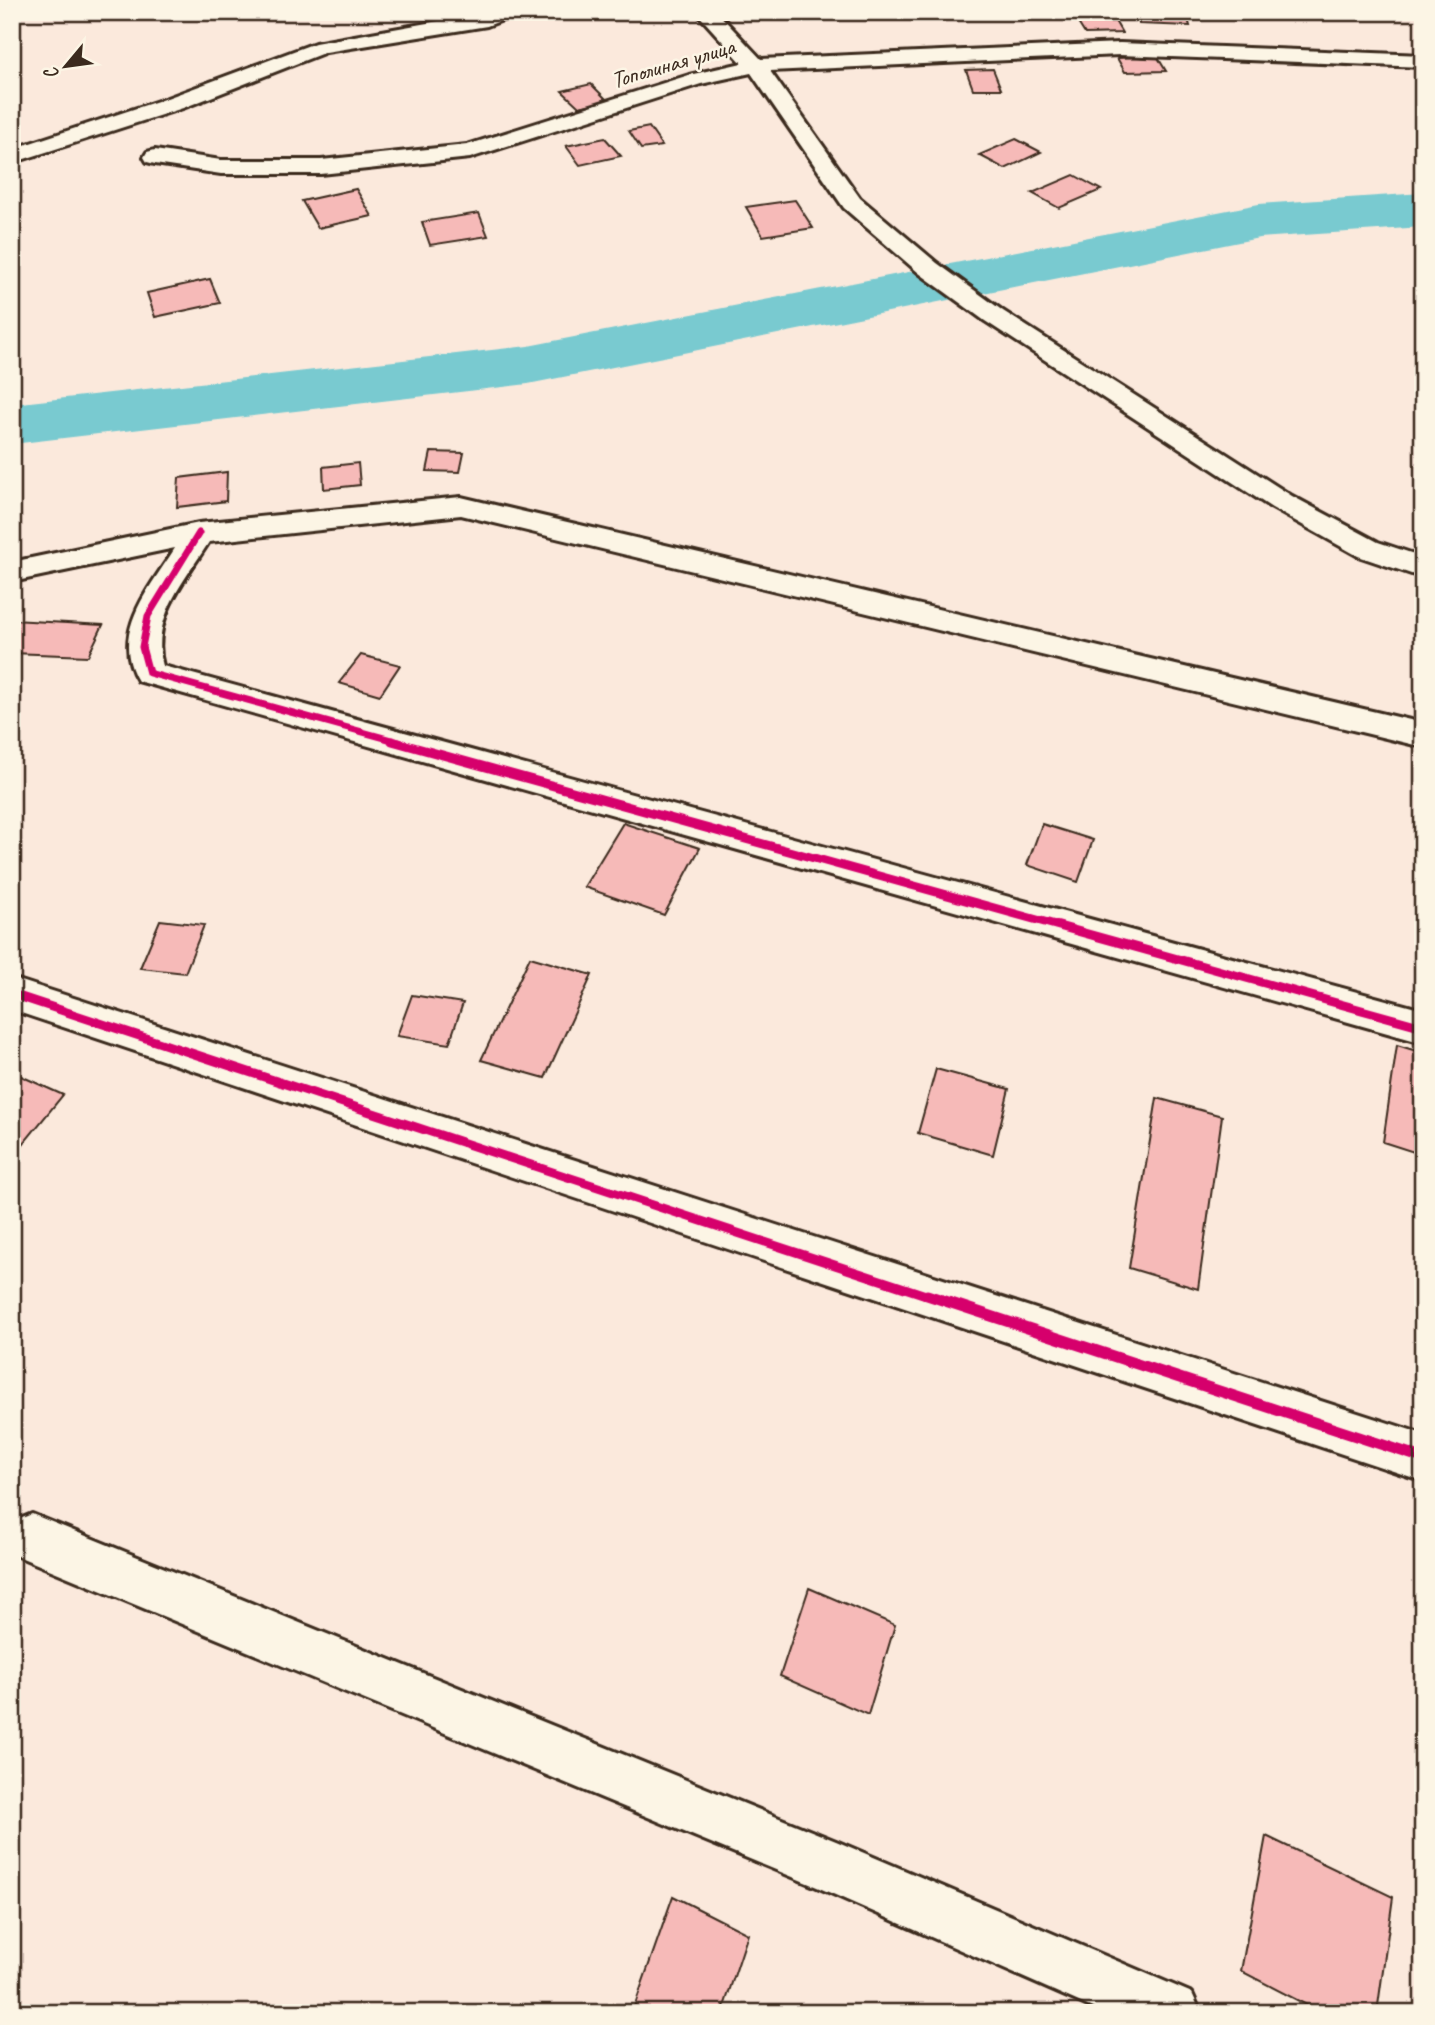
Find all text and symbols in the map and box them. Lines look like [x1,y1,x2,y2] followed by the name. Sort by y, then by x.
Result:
[608,31,740,95] street label: Тополиная улица
[32,32,102,102] north arrow
[38,62,65,84] text: С

